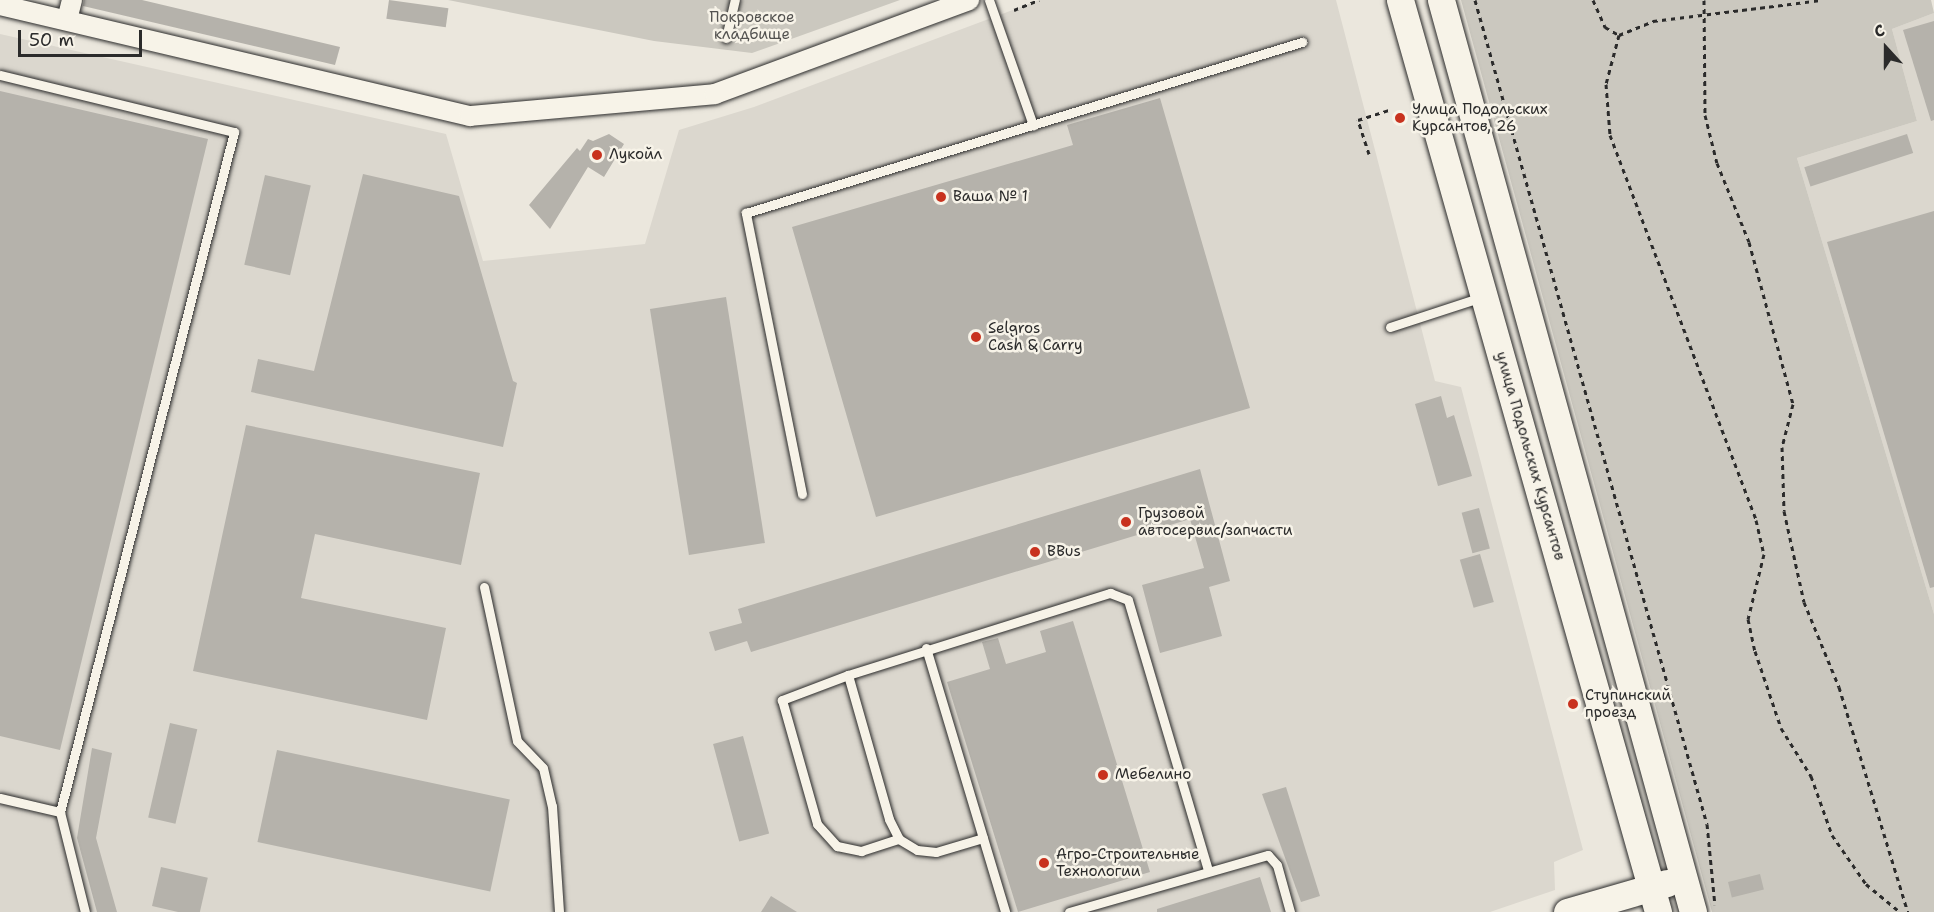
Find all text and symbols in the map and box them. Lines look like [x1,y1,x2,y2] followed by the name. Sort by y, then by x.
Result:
[710,8,794,43] park label: Покровское кладбище
[21,18,146,56] scale bar
[1856,18,1916,78] north arrow
[1871,19,1888,42] text: С
[29,28,74,52] text: 50 m
[1412,100,1548,135] place label: Улица Подольских Курсантов, 26
[1393,111,1407,125] marker: Улица Подольских Курсантов, 26
[609,146,662,164] place label: Лукойл
[590,148,604,162] marker: Лукойл
[953,188,1028,206] place label: Ваша № 1
[934,190,948,204] marker: Ваша № 1
[988,319,1083,354] place label: Selgros Cash & Carry
[969,330,983,344] marker: Selgros Cash & Carry
[1492,350,1568,562] street label: улица Подольских Курсантов
[1138,504,1292,539] place label: Грузовой автосервис/запчасти
[1119,515,1133,529] marker: Грузовой автосервис/запчасти
[1047,543,1081,561] place label: BBus
[1028,545,1042,559] marker: BBus
[1585,686,1671,721] place label: Ступинский проезд
[1566,697,1580,711] marker: Ступинский проезд
[1115,766,1191,784] place label: Мебелино
[1096,768,1110,782] marker: Мебелино
[1056,845,1199,880] place label: Агро-Строительные Технологии
[1037,856,1051,870] marker: Агро-Строительные Технологии

